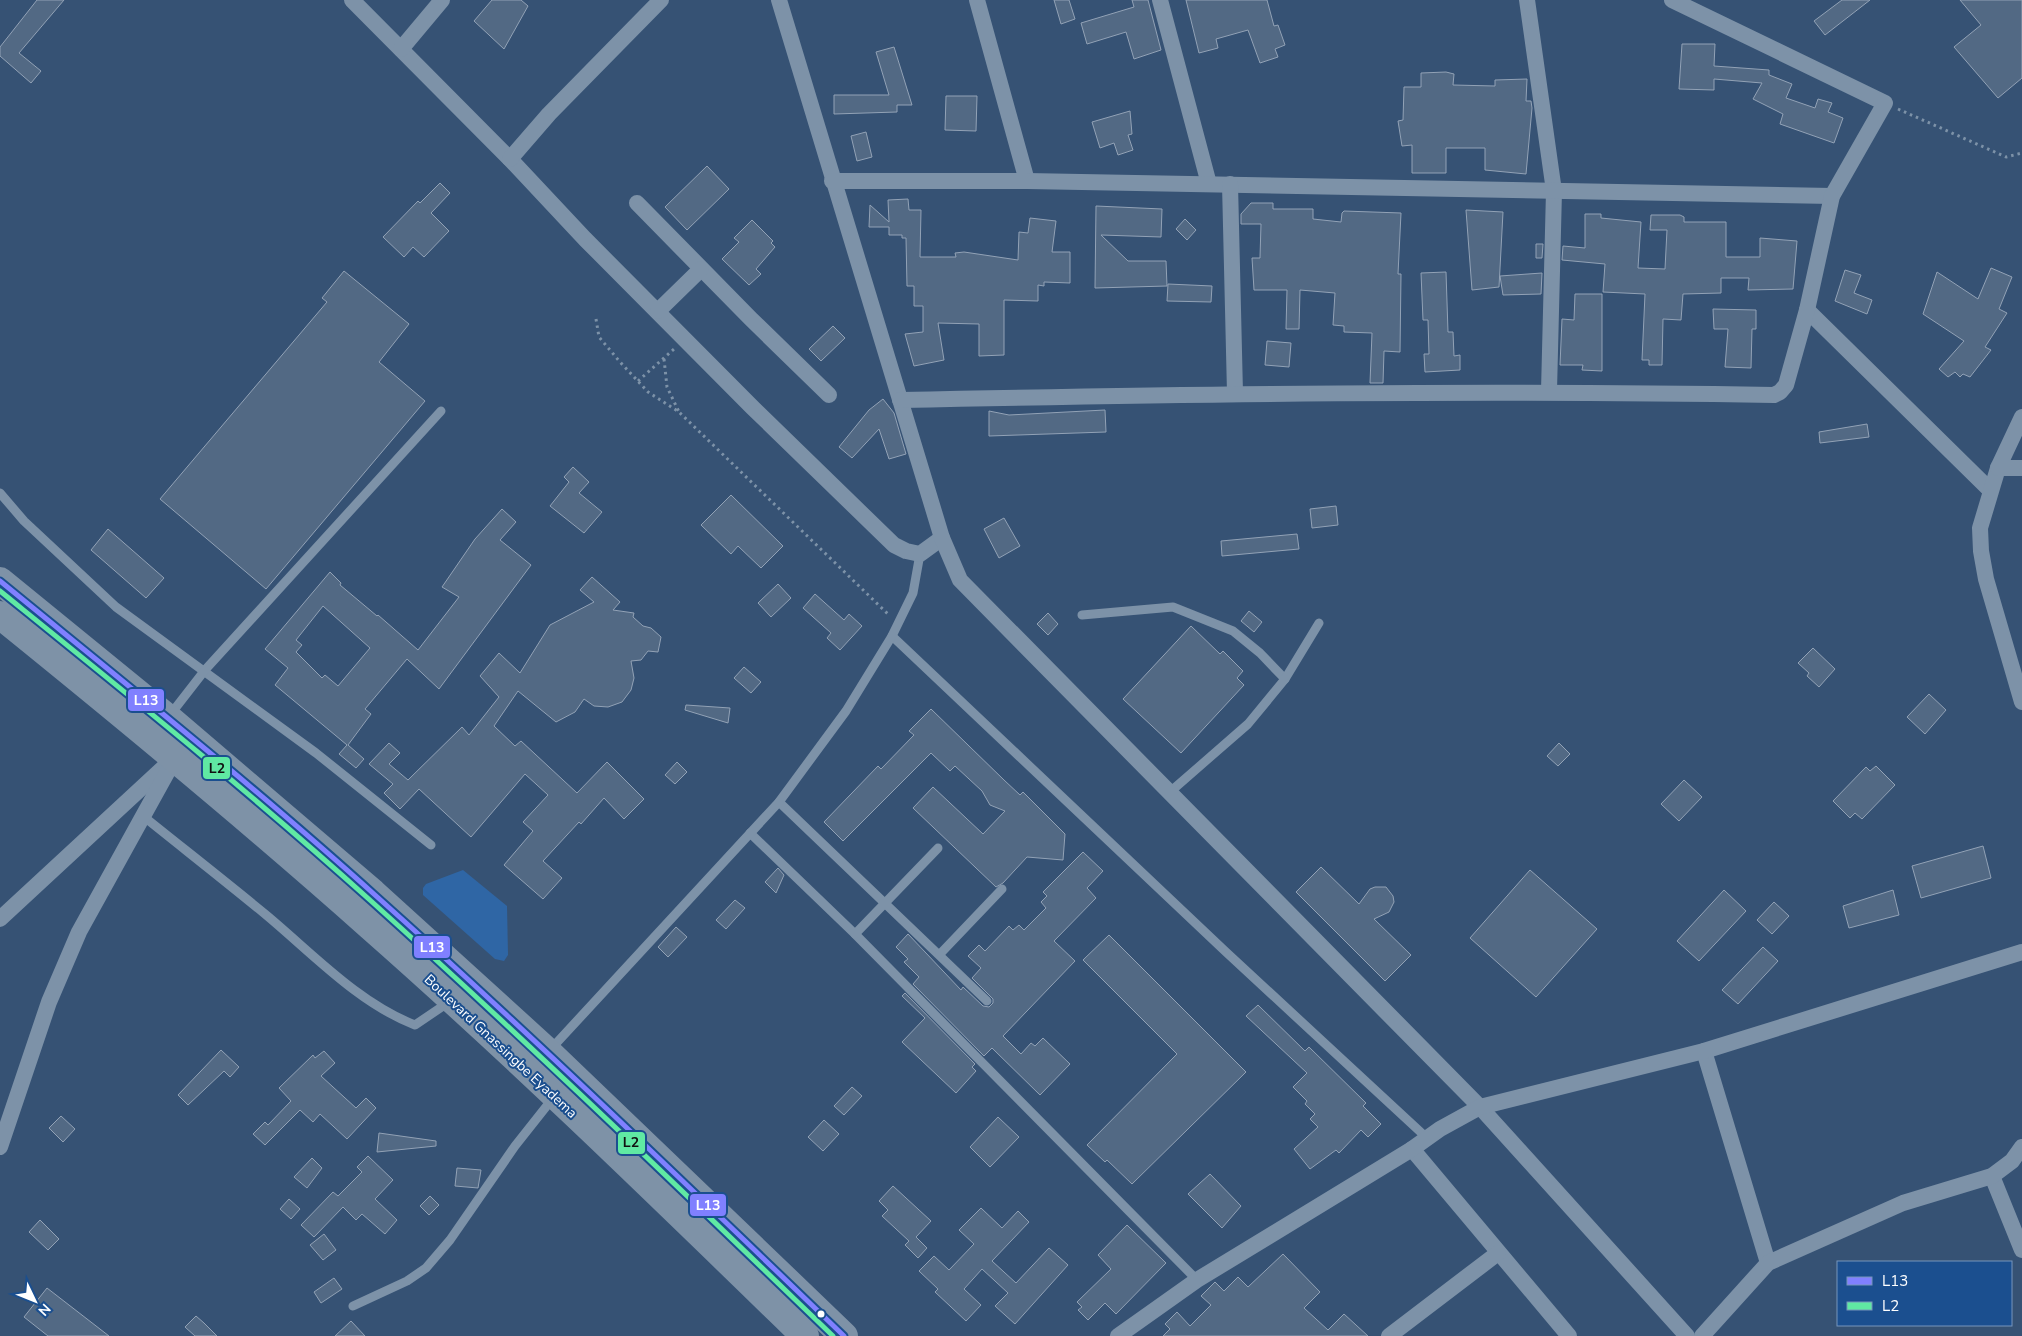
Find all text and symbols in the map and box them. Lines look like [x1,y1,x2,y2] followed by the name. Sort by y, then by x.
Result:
[127,688,165,712] line badge: L13
[134,691,158,710] text: L13
[202,756,231,780] line badge: L2
[209,759,225,778] text: L2
[413,935,451,959] line badge: L13
[420,938,444,957] text: L13
[420,970,581,1122] street label: Boulevard Gnassingbe Eyadema
[617,1131,646,1155] line badge: L2
[623,1133,639,1152] text: L2
[689,1193,727,1217] line badge: L13
[696,1196,720,1215] text: L13
[1837,1261,2012,1326] legend
[1882,1271,1908,1291] text: L13
[10,1276,60,1326] north arrow
[1882,1296,1899,1316] text: L2
[34,1299,55,1320] text: N
[816,1309,826,1319] unlabelled marker

